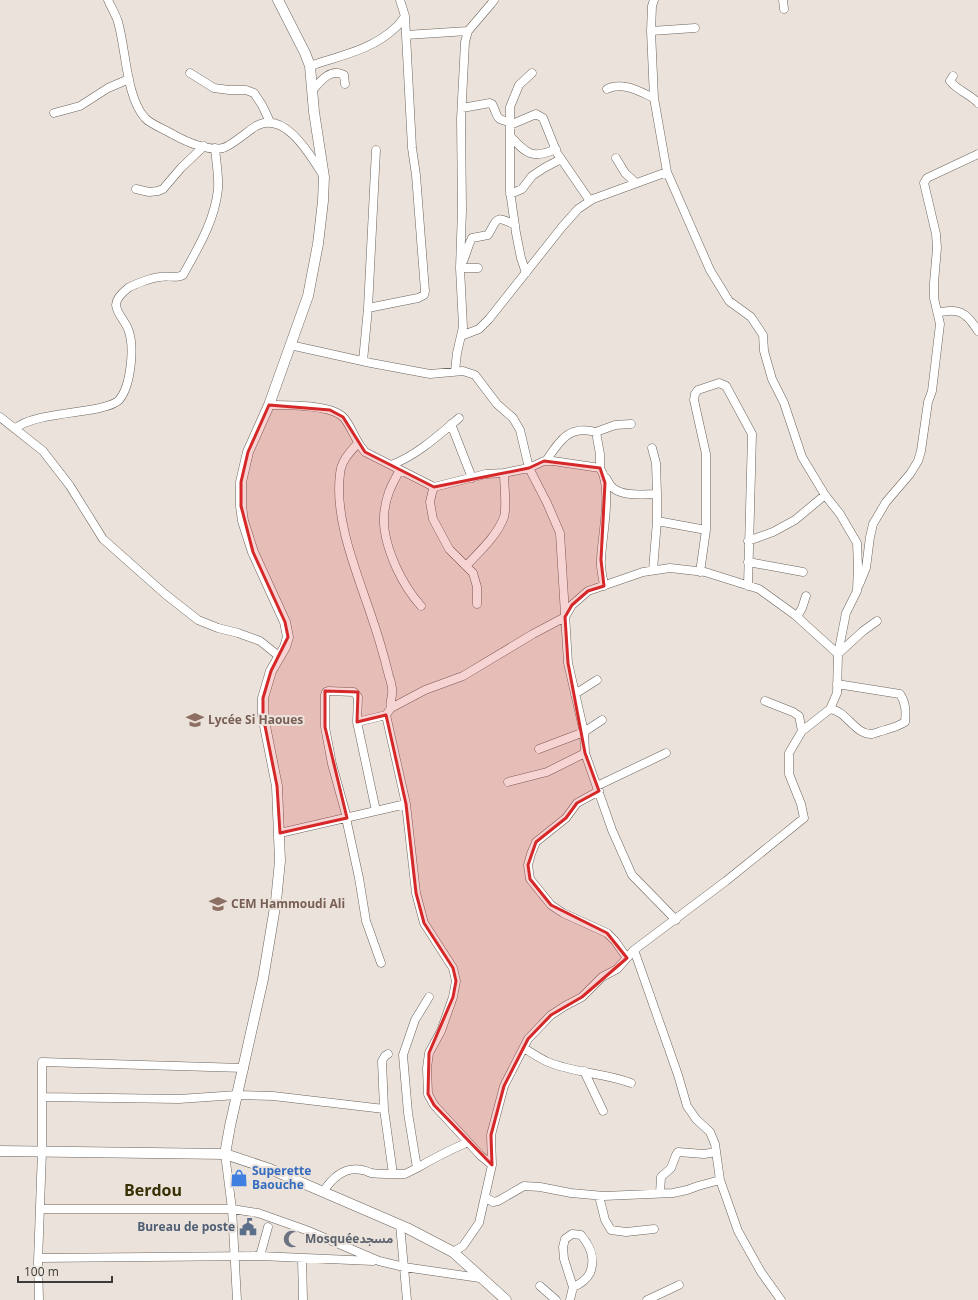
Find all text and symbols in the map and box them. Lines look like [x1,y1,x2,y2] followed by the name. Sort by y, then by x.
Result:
[185,710,205,730] school or university icon: Lycée Si Haoues
[208,711,303,728] place label: Lycée Si Haoues
[208,894,228,914] school or university icon: CEM Hammoudi Ali
[231,895,345,912] place label: CEM Hammoudi Ali
[252,1162,311,1193] place label: Superette Baouche
[229,1168,249,1188] shop icon: Superette Baouche
[124,1179,182,1201] district label: Berdou
[238,1217,258,1237] public building icon: Bureau de poste
[137,1218,235,1235] place label: Bureau de poste
[282,1229,302,1249] mosque icon: Mosquéeمسجد
[305,1230,393,1247] place label: Mosquéeمسجد
[18,1258,112,1284] scale bar
[24,1263,59,1280] text: 100 m

